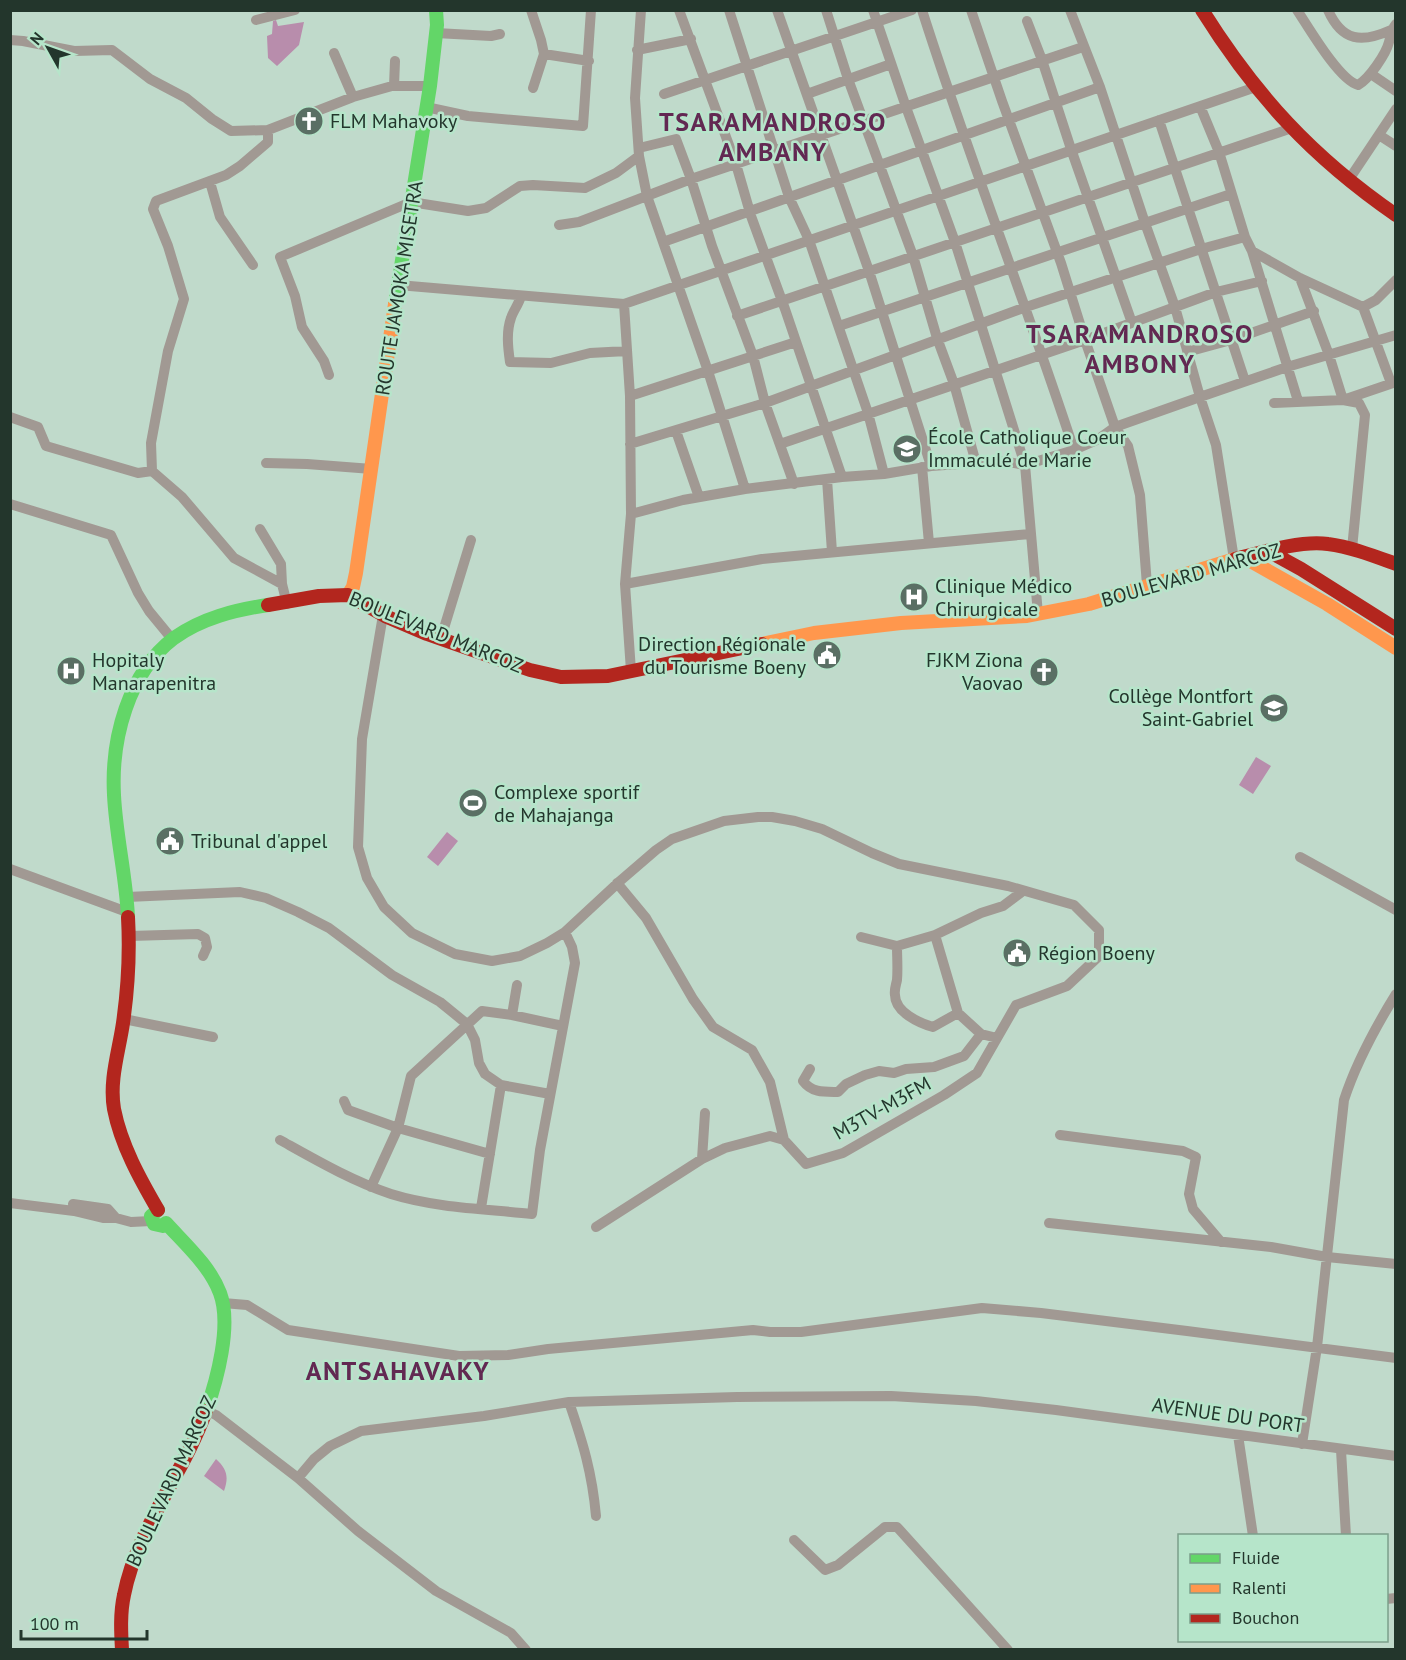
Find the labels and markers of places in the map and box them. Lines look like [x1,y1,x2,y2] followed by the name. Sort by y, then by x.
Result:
[293,105,325,137] church icon: FLM Mahavoky
[330,108,458,134] place label: FLM Mahavoky
[928,424,1126,473] place label: École Catholique Coeur Immaculé de Marie
[891,433,923,465] school or university icon: École Catholique Coeur Immaculé de Marie
[935,573,1072,622] place label: Clinique Médico Chirurgicale
[898,581,930,613] hospital icon: Clinique Médico Chirurgicale
[638,631,807,680] place label: Direction Régionale du Tourisme Boeny
[811,639,843,671] public building icon: Direction Régionale du Tourisme Boeny
[92,647,216,696] place label: Hopitaly Manarapenitra
[926,647,1023,696] place label: FJKM Ziona Vaovao
[55,655,87,687] hospital icon: Hopitaly Manarapenitra
[1028,656,1060,688] church icon: FJKM Ziona Vaovao
[1108,683,1253,732] place label: Collège Montfort Saint-Gabriel
[1258,692,1290,724] school or university icon: Collège Montfort Saint-Gabriel
[494,779,641,828] place label: Complexe sportif de Mahajanga
[457,787,489,819] sports icon: Complexe sportif de Mahajanga
[154,825,186,857] public building icon: Tribunal d'appel
[191,828,327,854] place label: Tribunal d'appel
[1001,937,1033,969] public building icon: Région Boeny
[1038,940,1155,966] place label: Région Boeny

